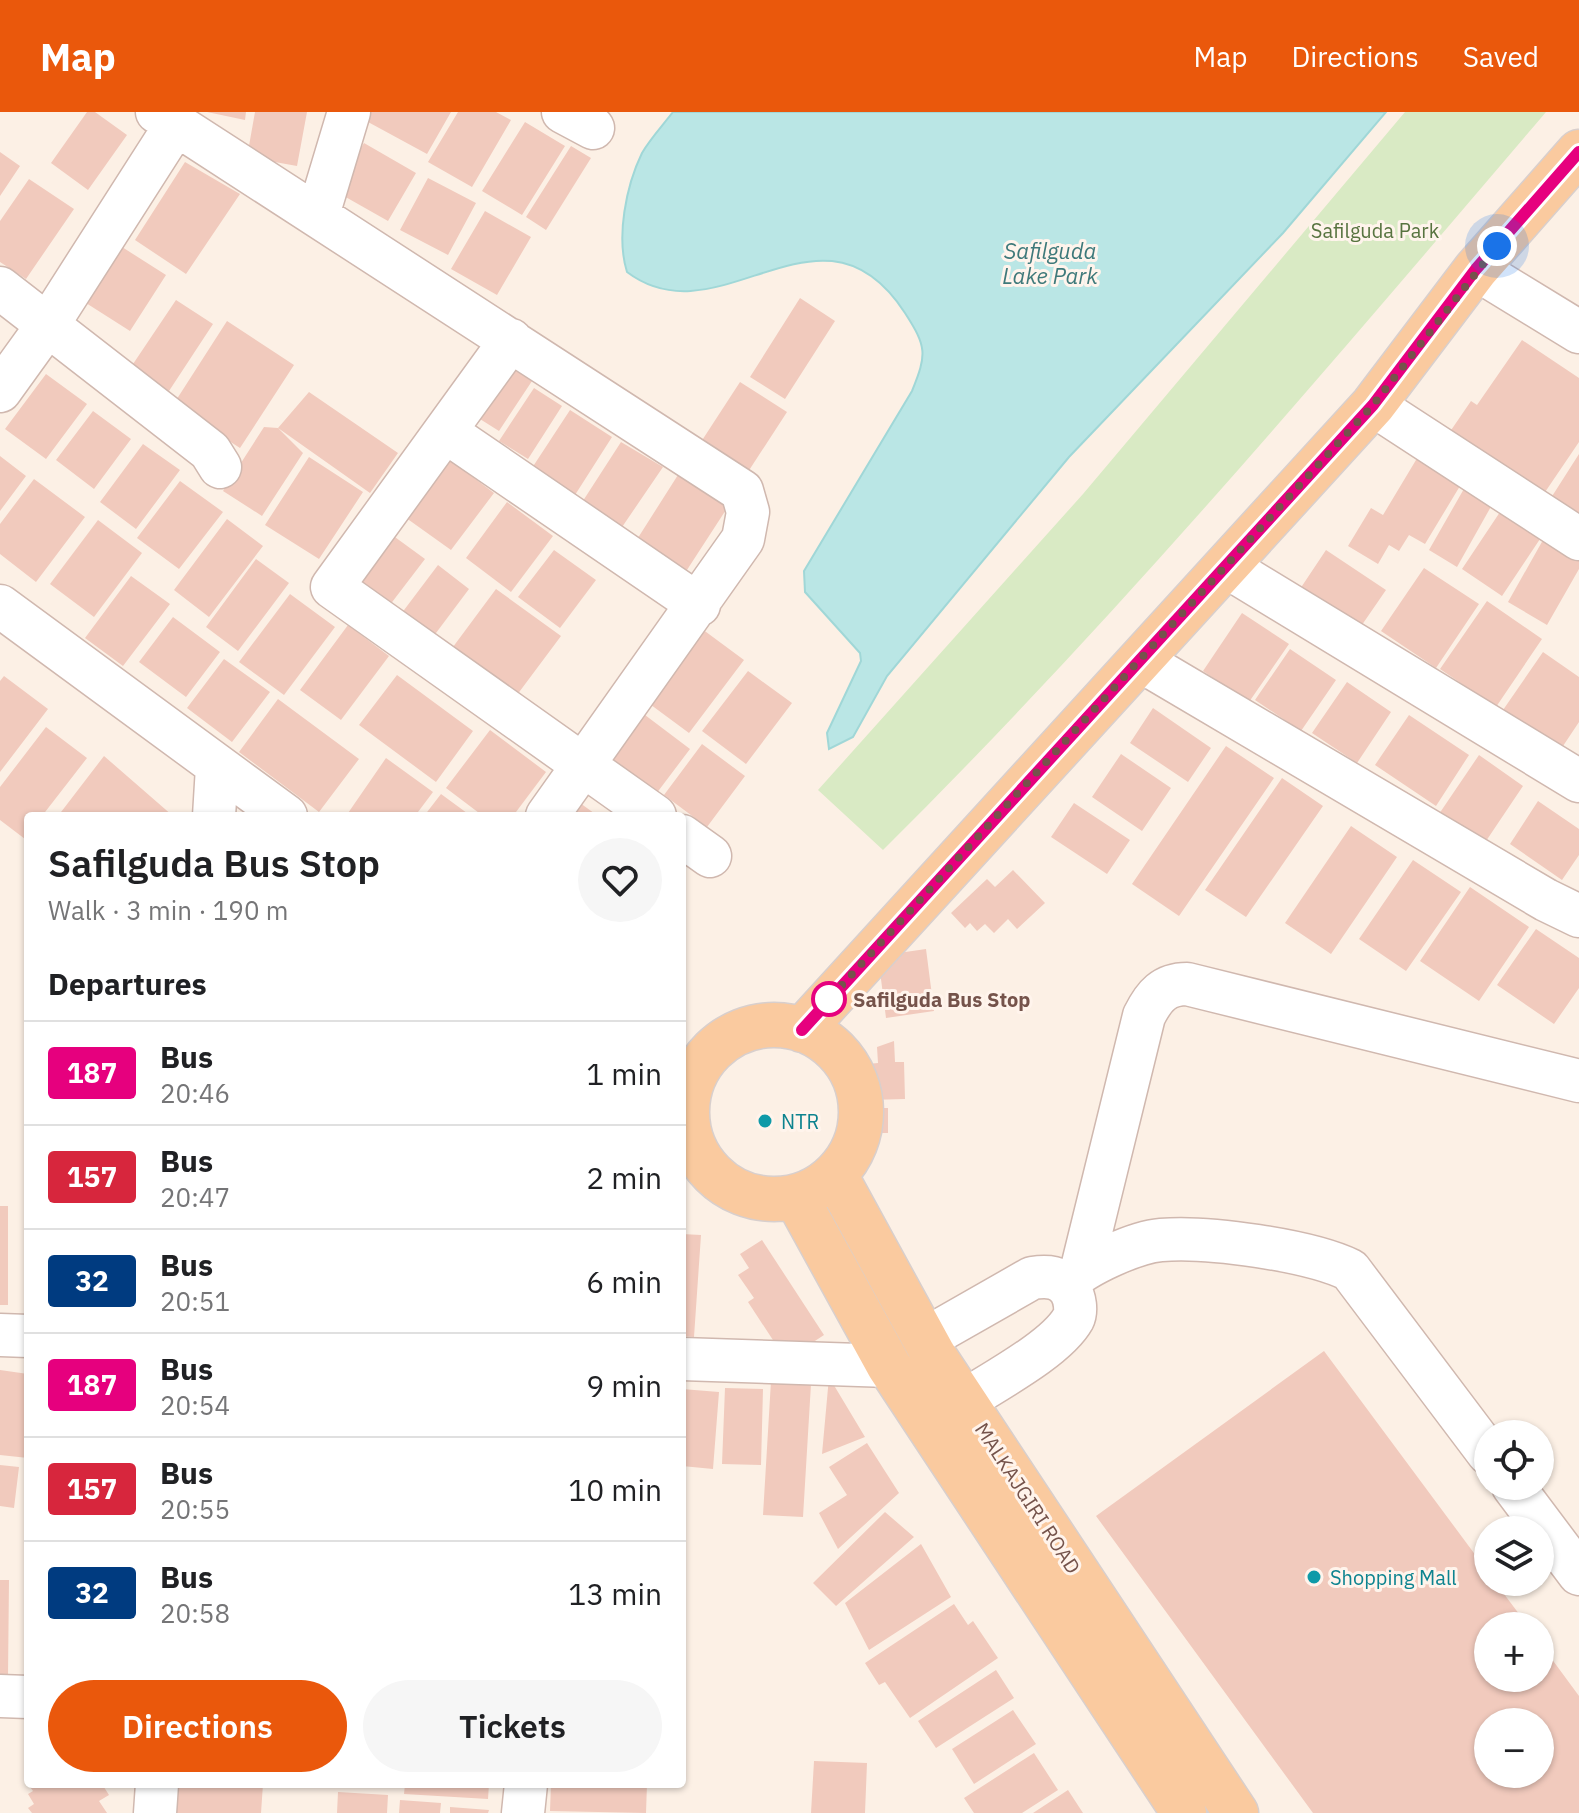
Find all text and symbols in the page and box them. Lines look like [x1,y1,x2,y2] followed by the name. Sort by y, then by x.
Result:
[40,32,116,81] text: Map
[1193,38,1247,75] text: Map
[1291,38,1419,75] text: Directions
[1463,38,1539,75] text: Saved
[1311,217,1440,244] park label: Safilguda Park
[1477,226,1517,266] your location
[1002,236,1098,290] water label: Safilguda Lake Park
[48,838,380,887] text: Safilguda Bus Stop
[578,838,662,922] button: heart
[48,893,288,927] text: Walk · 3 min · 190 m
[48,964,207,1003] text: Departures
[812,982,846,1016] marker: Safilguda Bus Stop
[853,986,1030,1013] place label: Safilguda Bus Stop
[160,1037,213,1076] text: Bus
[67,1054,117,1091] text: 187
[586,1054,662,1093] text: 1 min
[160,1076,230,1110] text: 20:46
[781,1108,819,1135] place label: NTR
[756,1112,774,1130] marker: NTR
[160,1141,213,1180] text: Bus
[67,1158,117,1195] text: 157
[586,1158,662,1197] text: 2 min
[160,1180,230,1214] text: 20:47
[160,1245,213,1284] text: Bus
[75,1262,109,1299] text: 32
[586,1262,662,1301] text: 6 min
[160,1284,230,1318] text: 20:51
[160,1349,213,1388] text: Bus
[67,1366,117,1403] text: 187
[586,1366,662,1405] text: 9 min
[160,1388,230,1422] text: 20:54
[969,1417,1087,1579] street label: MALKAJGIRI ROAD
[1474,1420,1554,1788] map controls
[1474,1420,1554,1500] button: locate
[160,1453,213,1492] text: Bus
[67,1470,117,1507] text: 157
[568,1470,662,1509] text: 10 min
[160,1492,230,1526] text: 20:55
[1474,1516,1554,1596] button: layers
[160,1557,213,1596] text: Bus
[1330,1564,1457,1591] place label: Shopping Mall
[1305,1568,1323,1586] marker: Shopping Mall
[75,1574,109,1611] text: 32
[568,1574,662,1613] text: 13 min
[160,1596,230,1630] text: 20:58
[1474,1612,1554,1692] button: +
[48,1680,347,1772] button: Directions
[363,1680,662,1772] button: Tickets
[1474,1708,1554,1788] button: −

